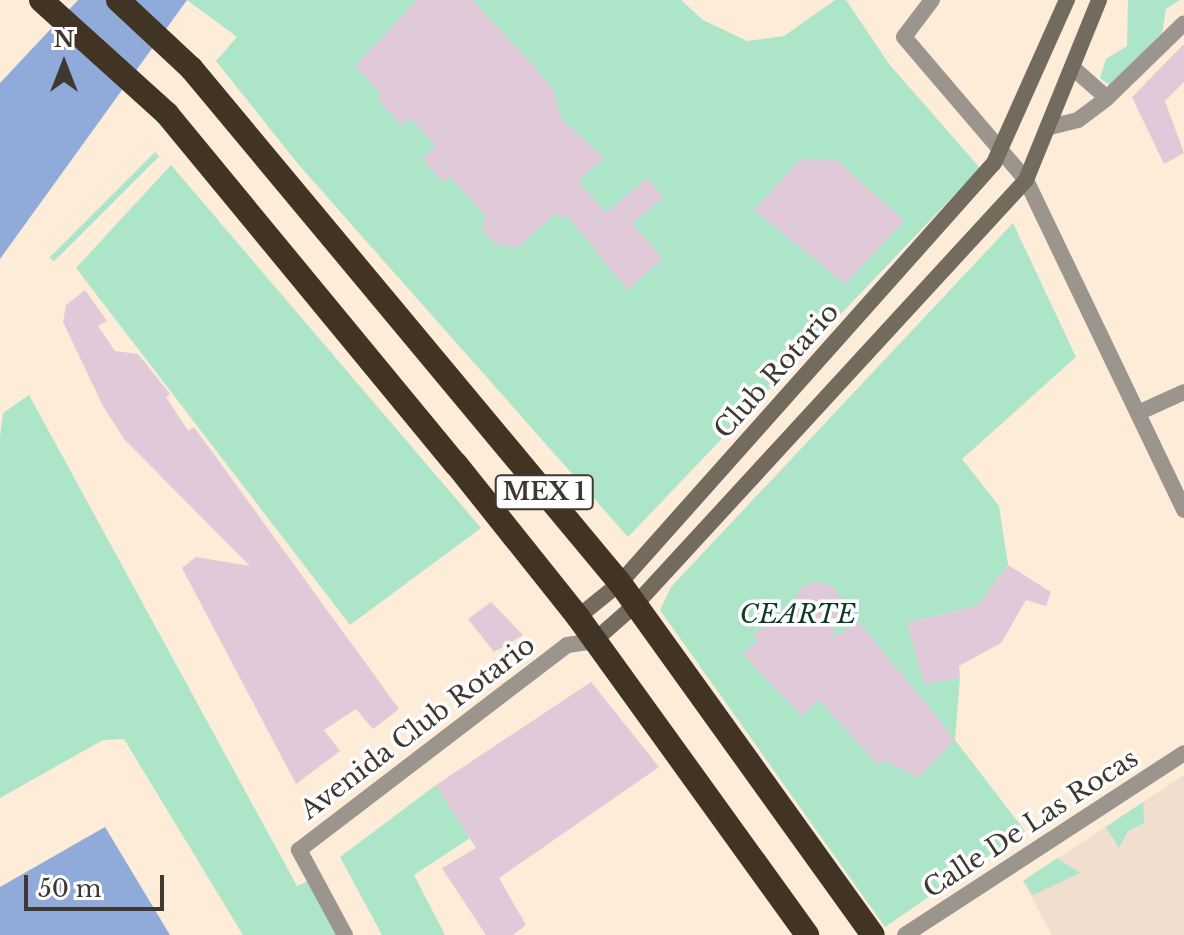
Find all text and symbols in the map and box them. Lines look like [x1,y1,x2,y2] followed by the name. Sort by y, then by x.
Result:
[24,24,104,104] north arrow
[54,26,74,53] text: N
[708,297,846,445] street label: Club Rotario
[494,472,594,512] road number: MEX 1
[740,599,856,631] park label: CEARTE
[294,630,542,826] street label: Avenida Club Rotario
[918,743,1144,905] street label: Calle De Las Rocas
[28,859,168,909] scale bar
[38,874,101,903] text: 50 m

